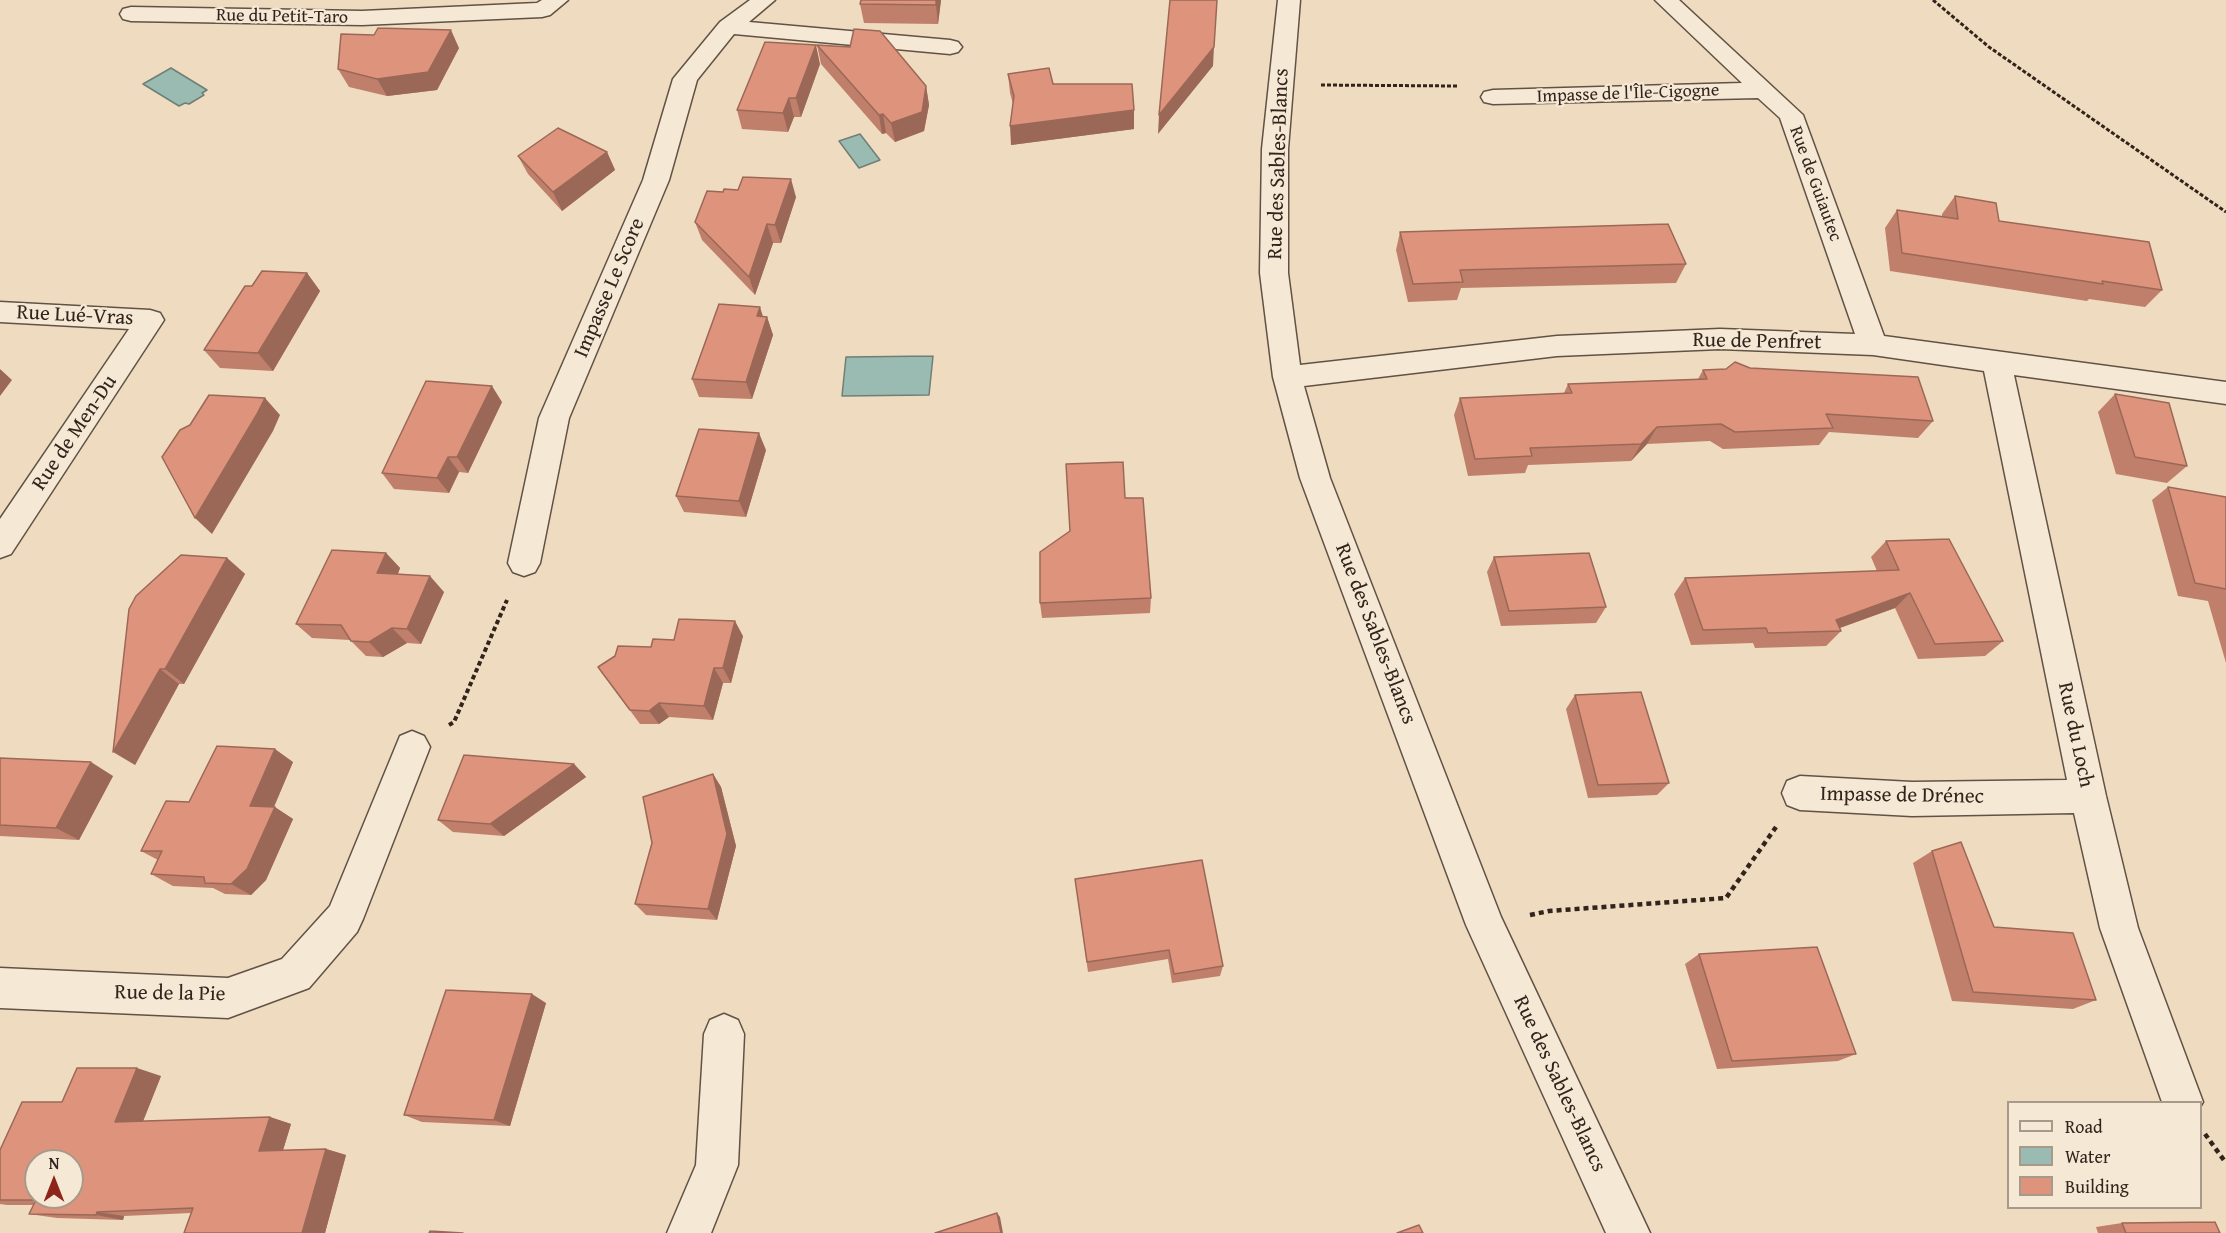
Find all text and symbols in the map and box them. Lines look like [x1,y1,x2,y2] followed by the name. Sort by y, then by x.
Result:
[216,5,348,29] street label: Rue du Petit-Taro
[1263,68,1295,260] street label: Rue des Sables-Blancs
[1536,80,1720,108] street label: Impasse de l'Île-Cigogne
[1784,123,1846,245] street label: Rue de Guiautec
[569,214,651,362] street label: Impasse Le Score
[16,300,134,332] street label: Rue Lué-Vras
[1692,328,1822,356] street label: Rue de Penfret
[27,370,123,496] street label: Rue de Men-Du
[1329,540,1421,728] street label: Rue des Sables-Blancs
[2052,680,2098,790] street label: Rue du Loch
[1820,782,1984,810] street label: Impasse de Drénec
[114,980,226,1008] street label: Rue de la Pie
[1507,992,1611,1176] street label: Rue des Sables-Blancs
[2007,1101,2202,1209] legend
[2065,1113,2103,1140] text: Road
[2065,1143,2110,1170] text: Water
[24,1149,84,1209] north arrow
[49,1151,59,1175] text: N
[2065,1173,2129,1200] text: Building

